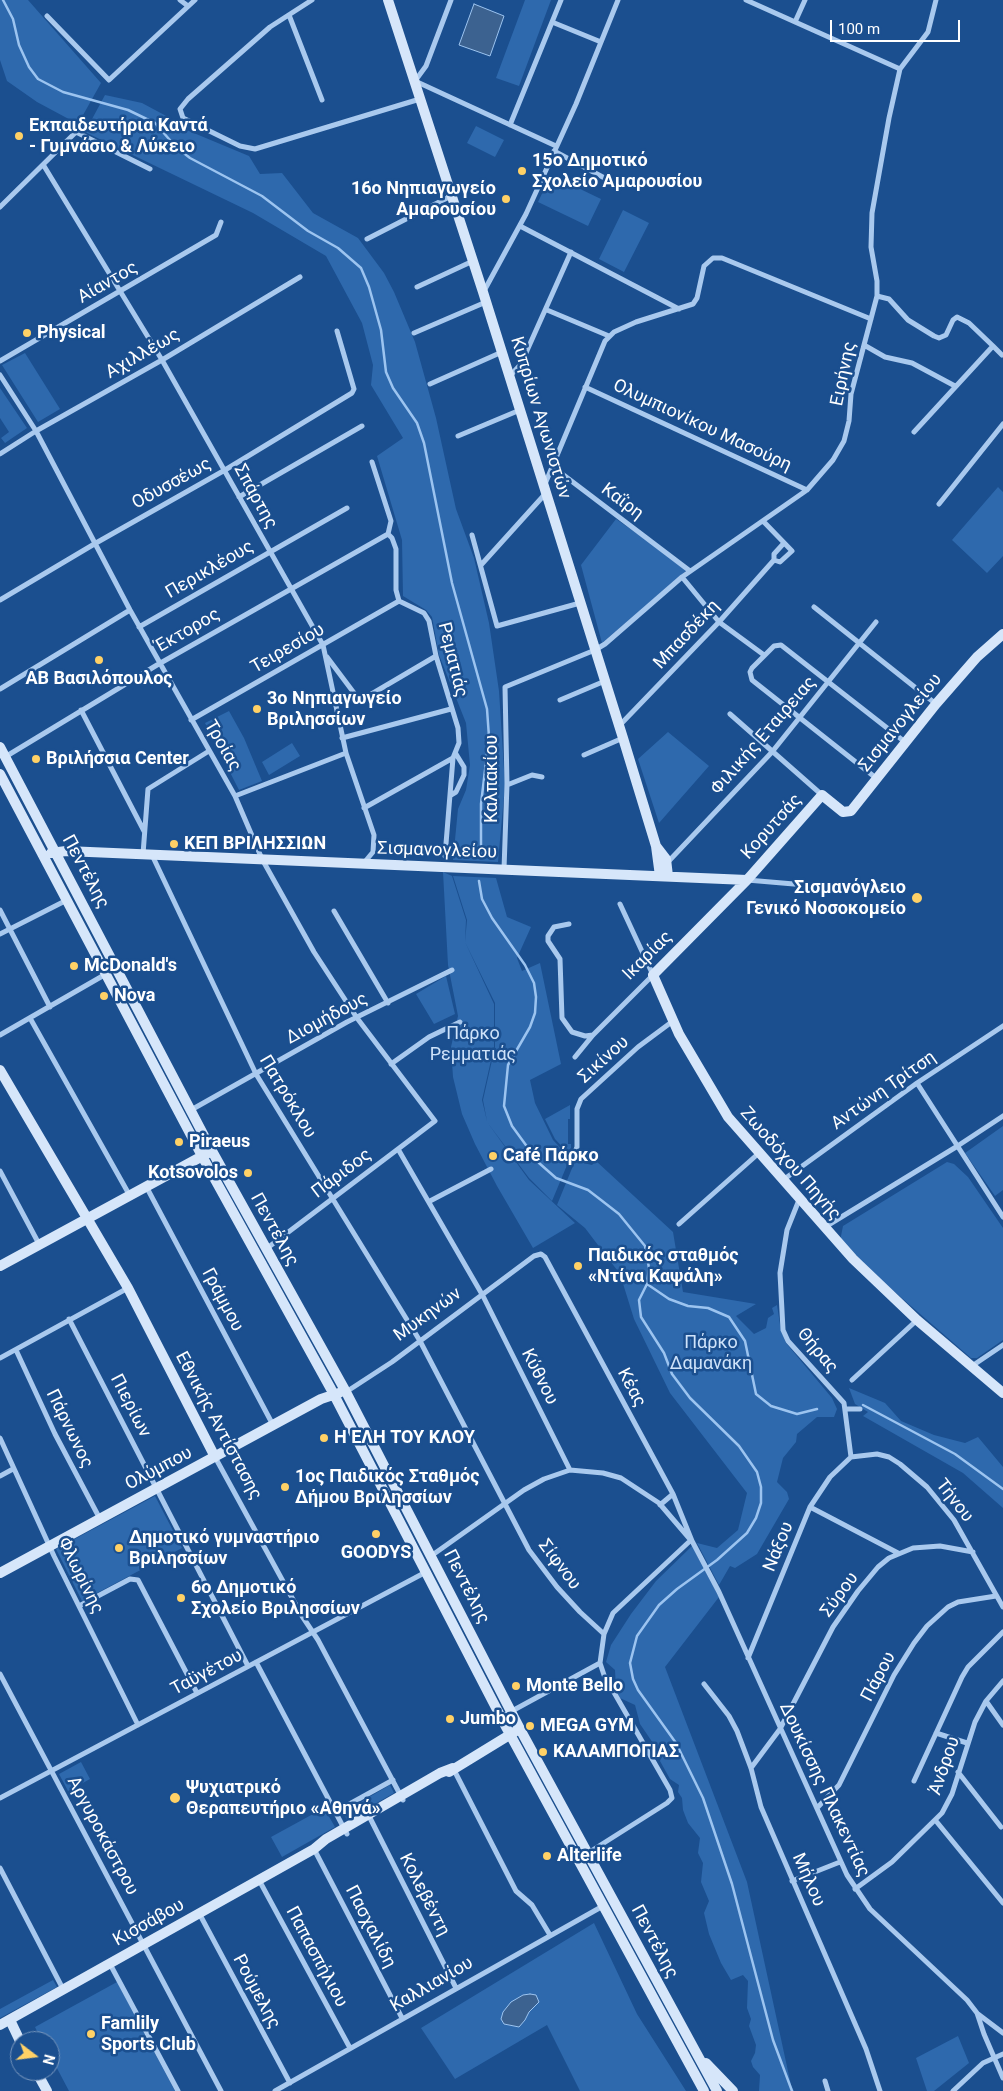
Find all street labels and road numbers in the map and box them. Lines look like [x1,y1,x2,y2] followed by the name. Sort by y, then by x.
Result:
[74,257,142,309] street label: Αίαντος
[102,324,184,384] street label: Αχιλλέως
[505,334,575,502] street label: Κυπρίων Αγωνιστών
[827,340,861,408] street label: Ειρήνης
[609,375,795,477] street label: Ολυμπιονίκου Μασούρη
[129,453,215,515] street label: Οδυσσέως
[228,461,282,533] street label: Σπάρτης
[597,479,647,525] street label: Καΐρη
[162,536,258,604] street label: Περικλέους
[649,596,725,674] street label: Μπασδέκη
[152,604,224,658] street label: Έκτορος
[247,619,329,679] street label: Τειρεσίου
[432,620,472,700] street label: Ρεματιάς
[855,670,947,776] street label: Σισμανογλείου
[707,672,821,800] street label: Φιλικής Εταιρειας
[199,717,245,775] street label: Τροίας
[481,735,503,823] street label: Καλπακίου
[737,790,807,864] street label: Κορυτσάς
[57,831,113,913] street label: Πεντέλης
[377,838,497,864] street label: Σισμανογλείου
[619,927,677,985] street label: Ικαρίας
[283,989,371,1049] street label: Διομήδους
[574,1032,634,1088] street label: Σικίνου
[828,1047,940,1135] street label: Αντώνη Τρίτση
[254,1052,320,1142] street label: Πατρόκλου
[735,1103,845,1225] street label: Ζωοδόχου Πηγής
[308,1145,376,1203] street label: Πάριδος
[245,1190,303,1270] street label: Πεντέλης
[196,1265,248,1335] street label: Γράμμου
[390,1283,466,1347] street label: Μυκηνών
[792,1324,842,1378] street label: Θήρας
[516,1345,562,1409] street label: Κύθνου
[170,1348,266,1504] street label: Εθνικής Αντίστασης
[612,1365,650,1411] street label: Κέας
[105,1371,155,1441] street label: Πιερίων
[41,1386,97,1472] street label: Πάρνωνος
[122,1442,196,1496] street label: Ολύμπου
[931,1475,977,1527] street label: Τήνου
[759,1519,799,1575] street label: Νάξου
[52,1534,108,1618] street label: Φλωρίνης
[533,1536,585,1594] street label: Σίφνου
[438,1546,494,1628] street label: Πεντέλης
[816,1568,864,1622] street label: Σύρου
[168,1645,246,1701] street label: Ταϋγέτου
[857,1648,901,1706] street label: Πάρου
[774,1699,874,1881] street label: Δουκίσσης Πλακεντίας
[925,1734,965,1798] street label: Άνδρου
[62,1773,142,1899] street label: Αργυροκάστρου
[394,1850,454,1940] street label: Κολεβέντη
[787,1850,829,1910] street label: Μήλου
[340,1882,400,1972] street label: Πασχαλίδη
[110,1895,188,1951] street label: Κισσάβου
[626,1901,682,1983] street label: Πεντέλης
[280,1903,352,2011] street label: Παπασπήλιου
[227,1951,285,2033] street label: Ρούμελης
[387,1953,477,2017] street label: Καλλιανίου

